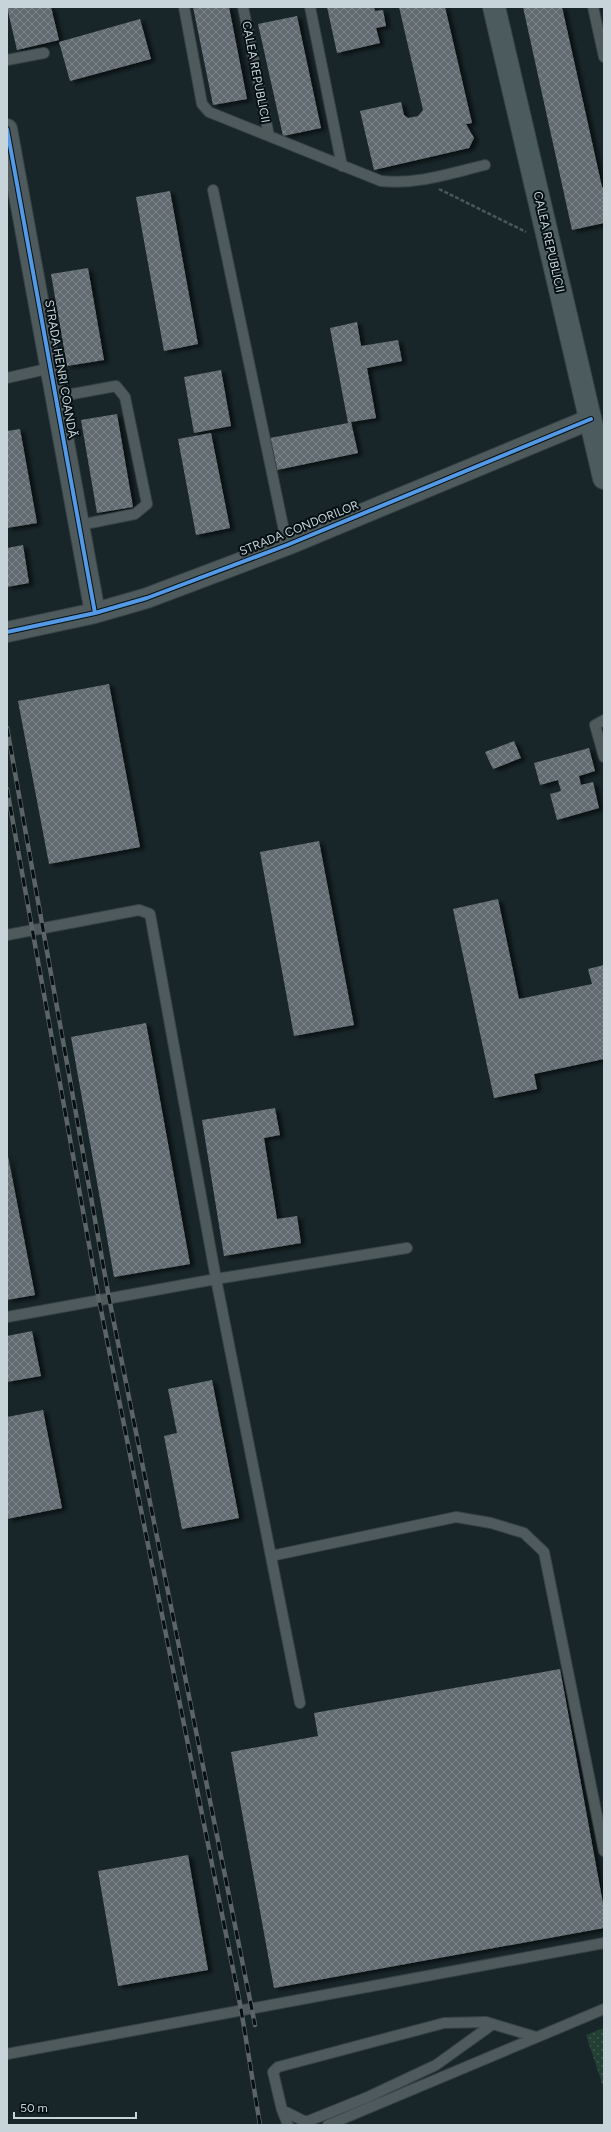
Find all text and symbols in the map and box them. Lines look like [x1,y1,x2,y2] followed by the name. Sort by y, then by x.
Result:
[239,20,273,124] street label: CALEA REPUBLICII
[531,190,567,294] street label: CALEA REPUBLICII
[42,299,80,439] street label: STRADA HENRI COANDĂ
[237,498,361,558] street label: STRADA CONDORILOR
[14,2094,136,2120] scale bar
[20,2101,48,2115] text: 50 m

